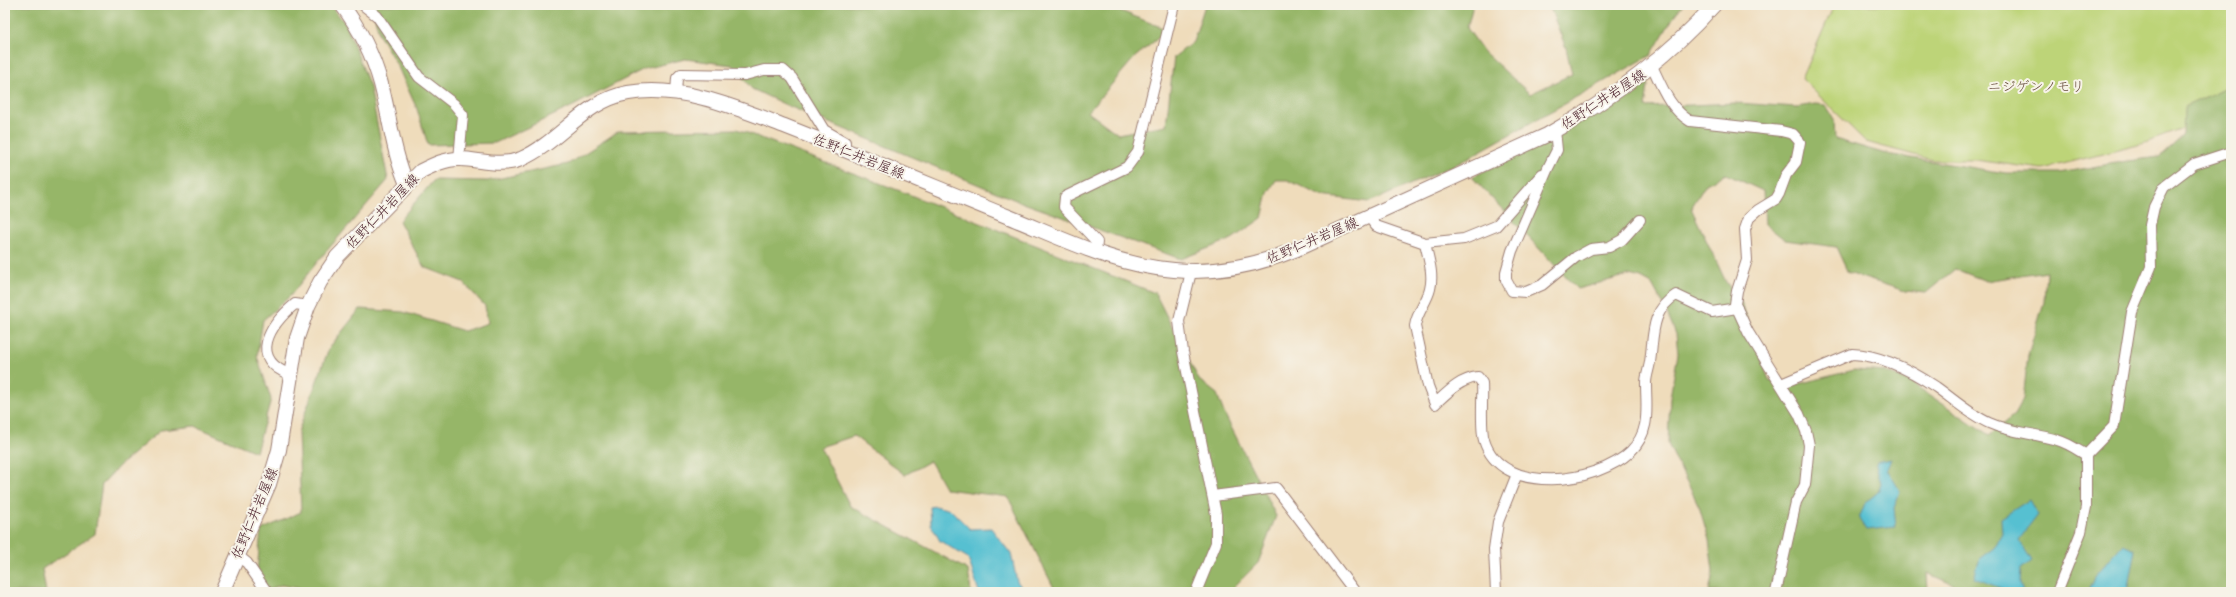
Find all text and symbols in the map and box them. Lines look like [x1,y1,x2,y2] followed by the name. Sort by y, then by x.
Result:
[1557,65,1651,136] street label: 佐野仁井岩屋線
[1987,77,2085,98] park label: ニジゲンノモリ
[809,129,908,185] street label: 佐野仁井岩屋線
[341,170,425,255] street label: 佐野仁井岩屋線
[1263,213,1362,270] street label: 佐野仁井岩屋線
[227,464,284,563] street label: 佐野仁井岩屋線

